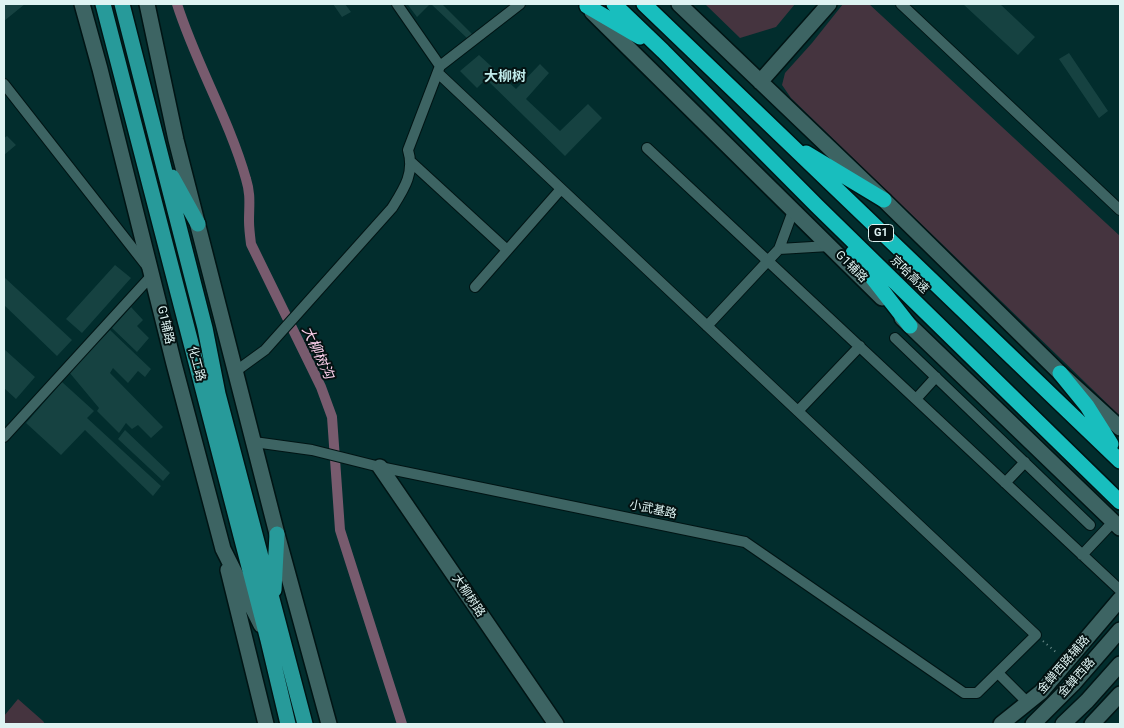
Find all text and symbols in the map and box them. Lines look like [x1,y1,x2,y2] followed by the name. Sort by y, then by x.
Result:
[484,69,526,85] district label: 大柳树
[868,224,894,242] road number: G1
[832,248,870,286] street label: G1辅路
[887,253,931,297] street label: 京哈高速
[154,304,176,346] street label: G1辅路
[298,324,336,382] water label: 大柳树沟
[184,345,208,383] street label: 化工路
[628,498,678,522] street label: 小武基路
[449,572,487,620] street label: 大柳树路
[1035,633,1093,697] street label: 金蝉西路辅路
[1056,655,1098,701] street label: 金蝉西路

